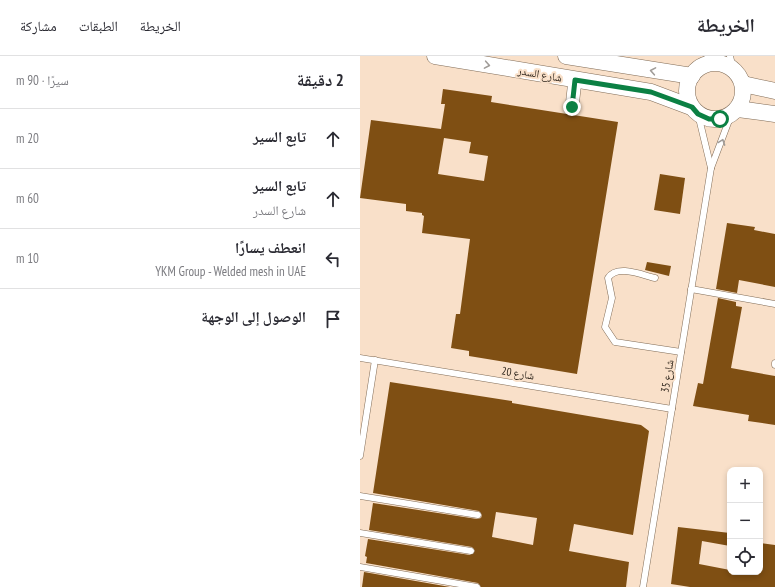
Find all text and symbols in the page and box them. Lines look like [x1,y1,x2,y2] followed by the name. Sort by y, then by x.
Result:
[697,13,755,37] text: الخريطة
[20,17,57,35] text: مشاركة
[79,17,118,35] text: الطبقات
[140,17,181,35] text: الخريطة
[484,60,490,69] one-way arrow
[516,63,563,85] street label: شارع السدر
[650,67,656,75] one-way arrow
[297,69,344,91] text: 2 دقيقة
[16,72,69,89] text: سيرًا · 90 m
[563,98,581,116] route end
[711,110,729,128] route start
[253,127,306,146] text: تابع السير
[322,128,344,150] icon: ahead
[16,130,39,147] text: 20 m
[718,138,726,145] one-way arrow
[253,176,306,195] text: تابع السير
[322,188,344,210] icon: ahead
[16,190,39,207] text: 60 m
[253,202,306,219] text: شارع السدر
[235,238,306,257] text: انعطف يسارًا
[322,248,344,270] icon: left
[16,250,39,267] text: 10 m
[155,263,306,280] text: YKM Group - Welded mesh in UAE
[201,307,306,326] text: الوصول إلى الوجهة
[322,308,344,330] icon: arrive
[657,359,677,393] street label: شارع 35
[501,363,535,383] street label: شارع 20
[727,467,763,575] map controls
[727,467,763,503] button: +
[727,503,763,539] button: −
[727,539,763,575] button: locate

